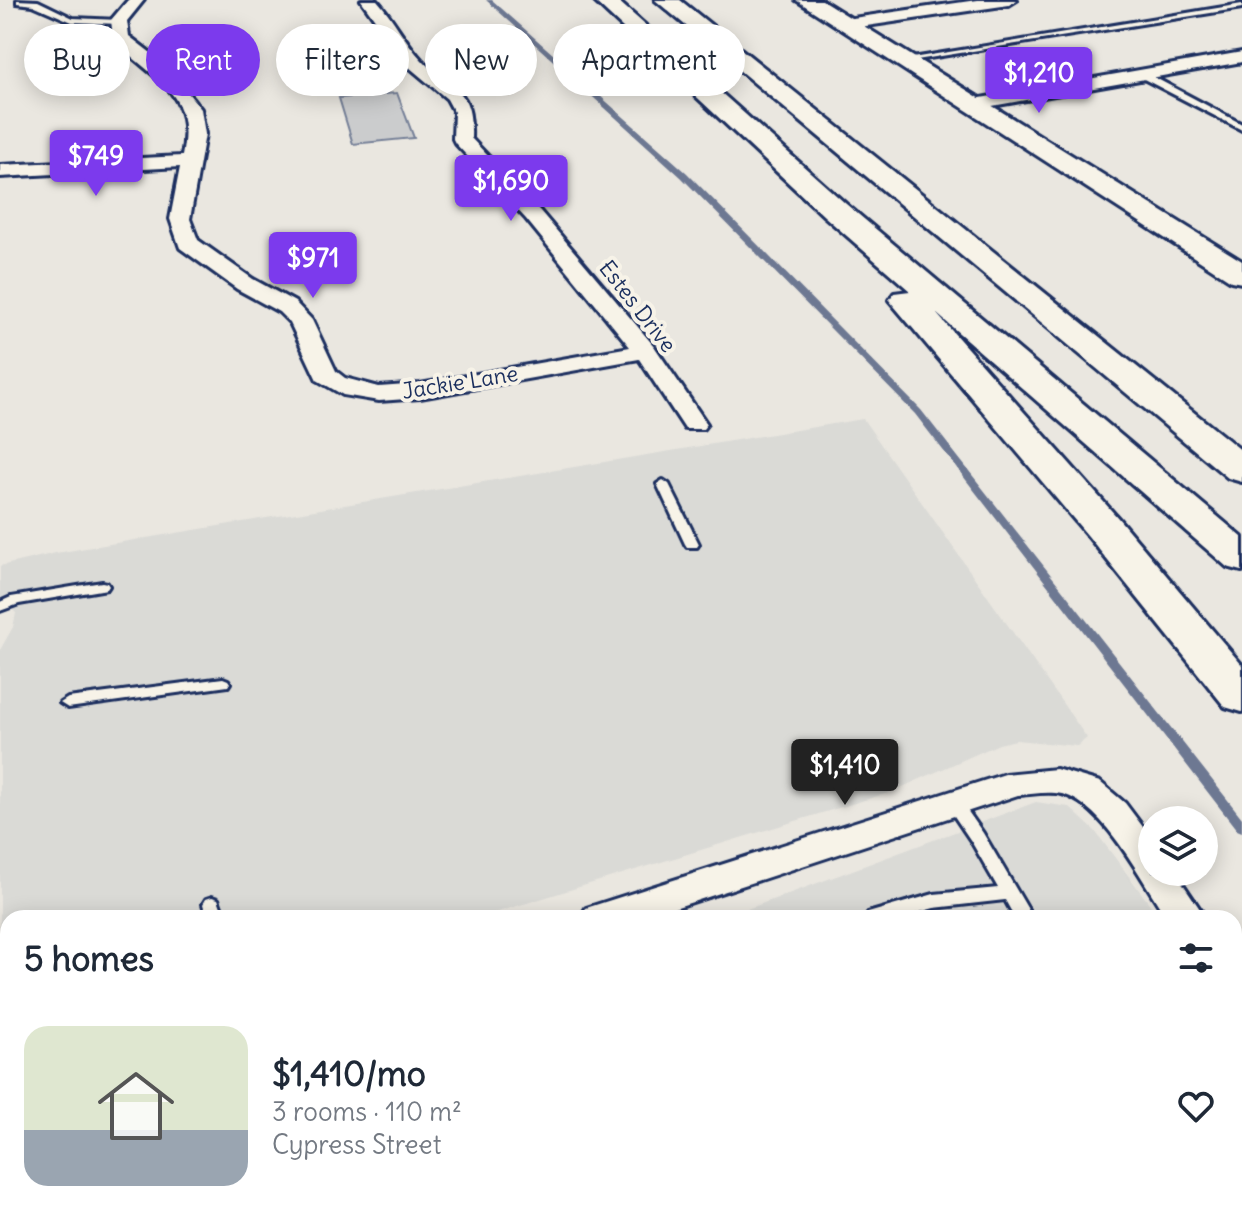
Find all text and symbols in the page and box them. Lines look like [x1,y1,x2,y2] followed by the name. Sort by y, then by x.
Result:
[24,24,130,96] chip: Buy
[146,24,260,96] chip: Rent
[276,24,409,96] chip: Filters
[425,24,537,96] chip: New
[553,24,745,96] chip: Apartment
[974,47,1104,115] pin: $1,210
[1003,56,1075,89] text: $1,210
[49,130,143,198] pin: $749
[68,139,124,172] text: $749
[446,155,576,223] pin: $1,690
[473,164,549,197] text: $1,690
[266,232,360,300] pin: $971
[287,241,339,274] text: $971
[593,254,683,358] street label: Estes Drive
[400,359,520,405] street label: Jackie Lane
[780,739,910,807] pin: $1,410
[809,748,881,781] text: $1,410
[1138,806,1218,886] map controls
[1138,806,1218,886] button: layers
[1174,936,1218,980] icon: filters
[24,937,154,980] text: 5 homes
[272,1052,426,1095] text: $1,410/mo
[88,1058,184,1154] icon: home
[1174,1084,1218,1128] icon: heart
[272,1095,462,1128] text: 3 rooms · 110 m²
[272,1128,441,1161] text: Cypress Street

